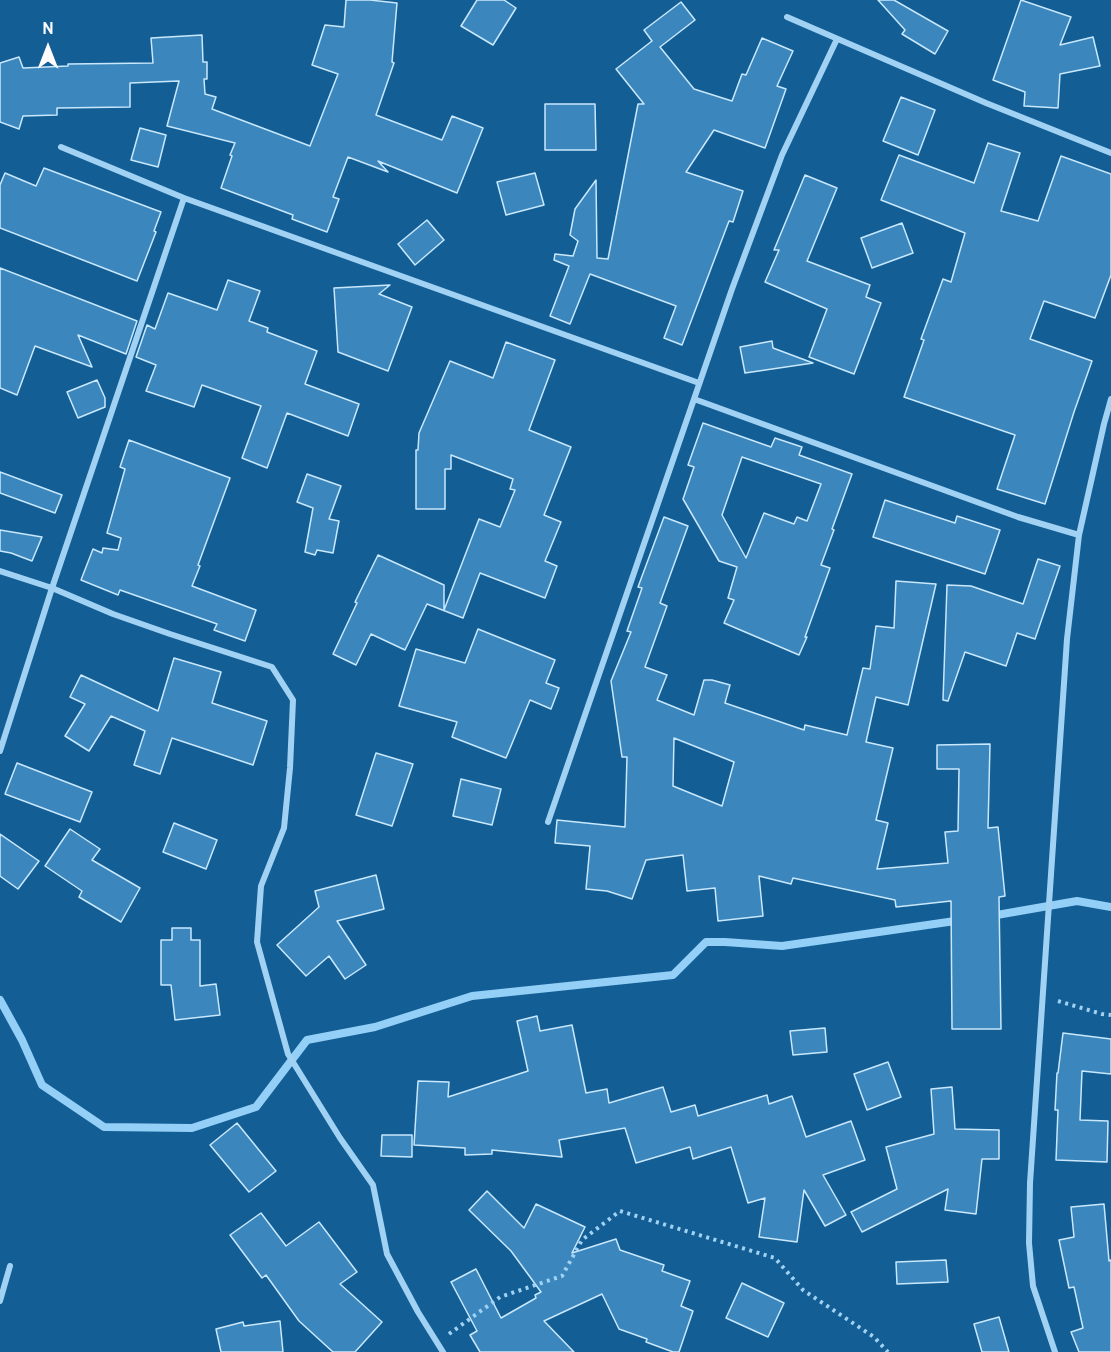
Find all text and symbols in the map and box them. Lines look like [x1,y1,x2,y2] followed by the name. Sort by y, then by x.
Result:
[18,18,78,78] north arrow
[42,20,54,40] text: N

